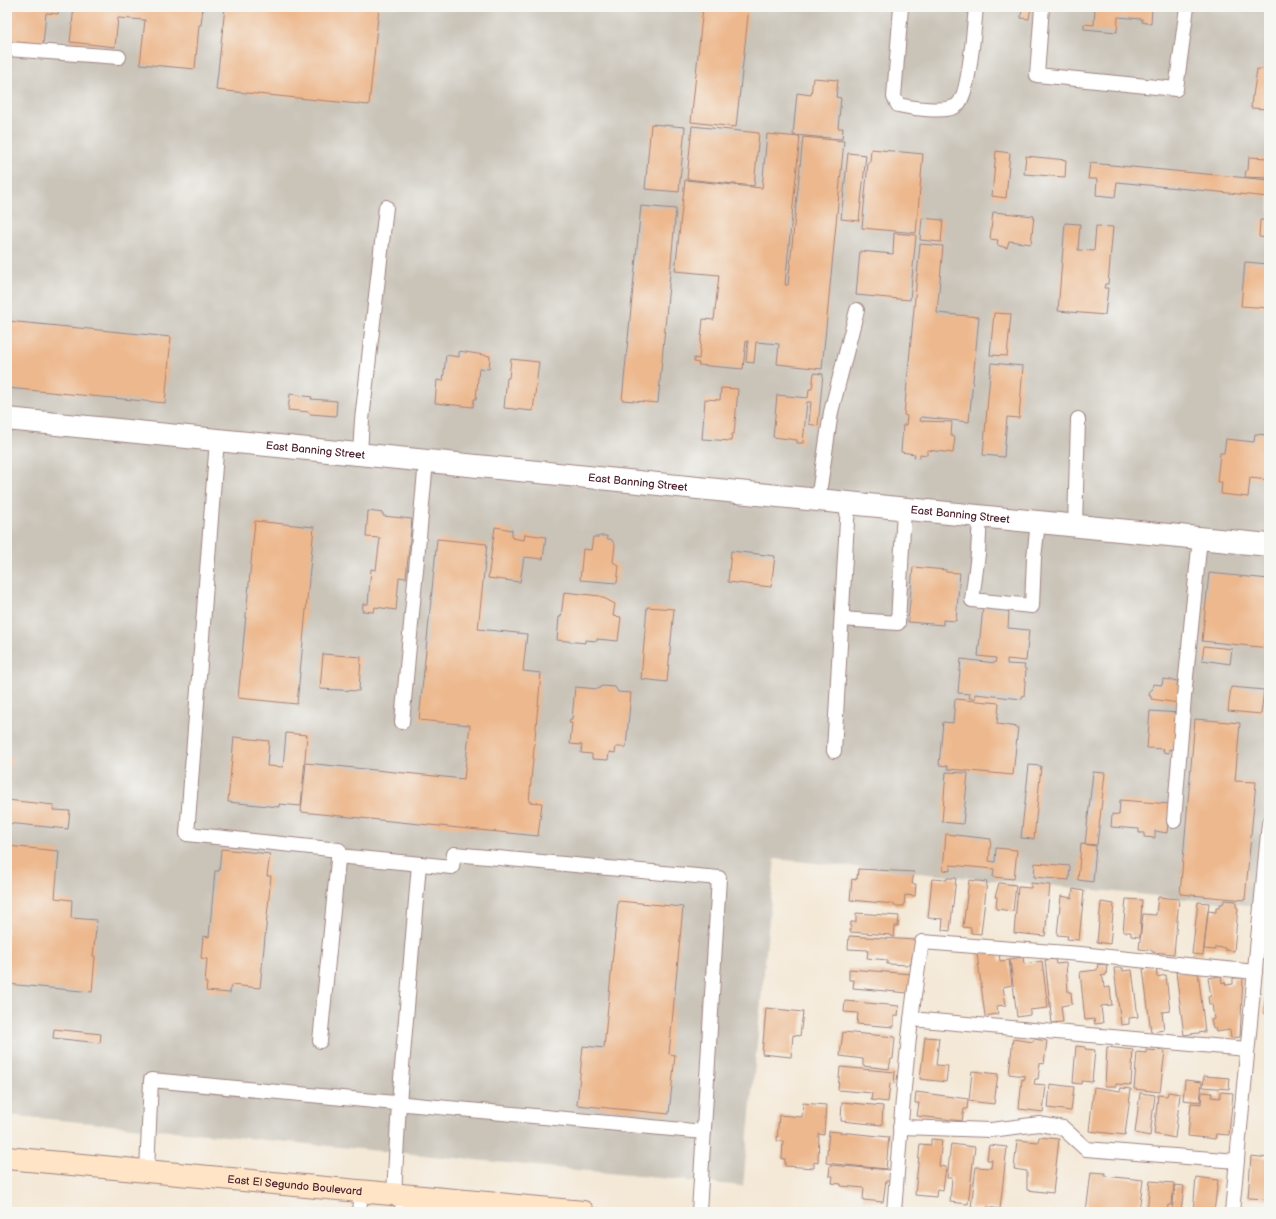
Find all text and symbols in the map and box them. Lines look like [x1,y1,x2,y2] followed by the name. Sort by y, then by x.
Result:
[265,438,366,461] street label: East Banning Street
[588,471,689,493] street label: East Banning Street
[910,503,1011,526] street label: East Banning Street
[227,1172,363,1198] street label: East El Segundo Boulevard

